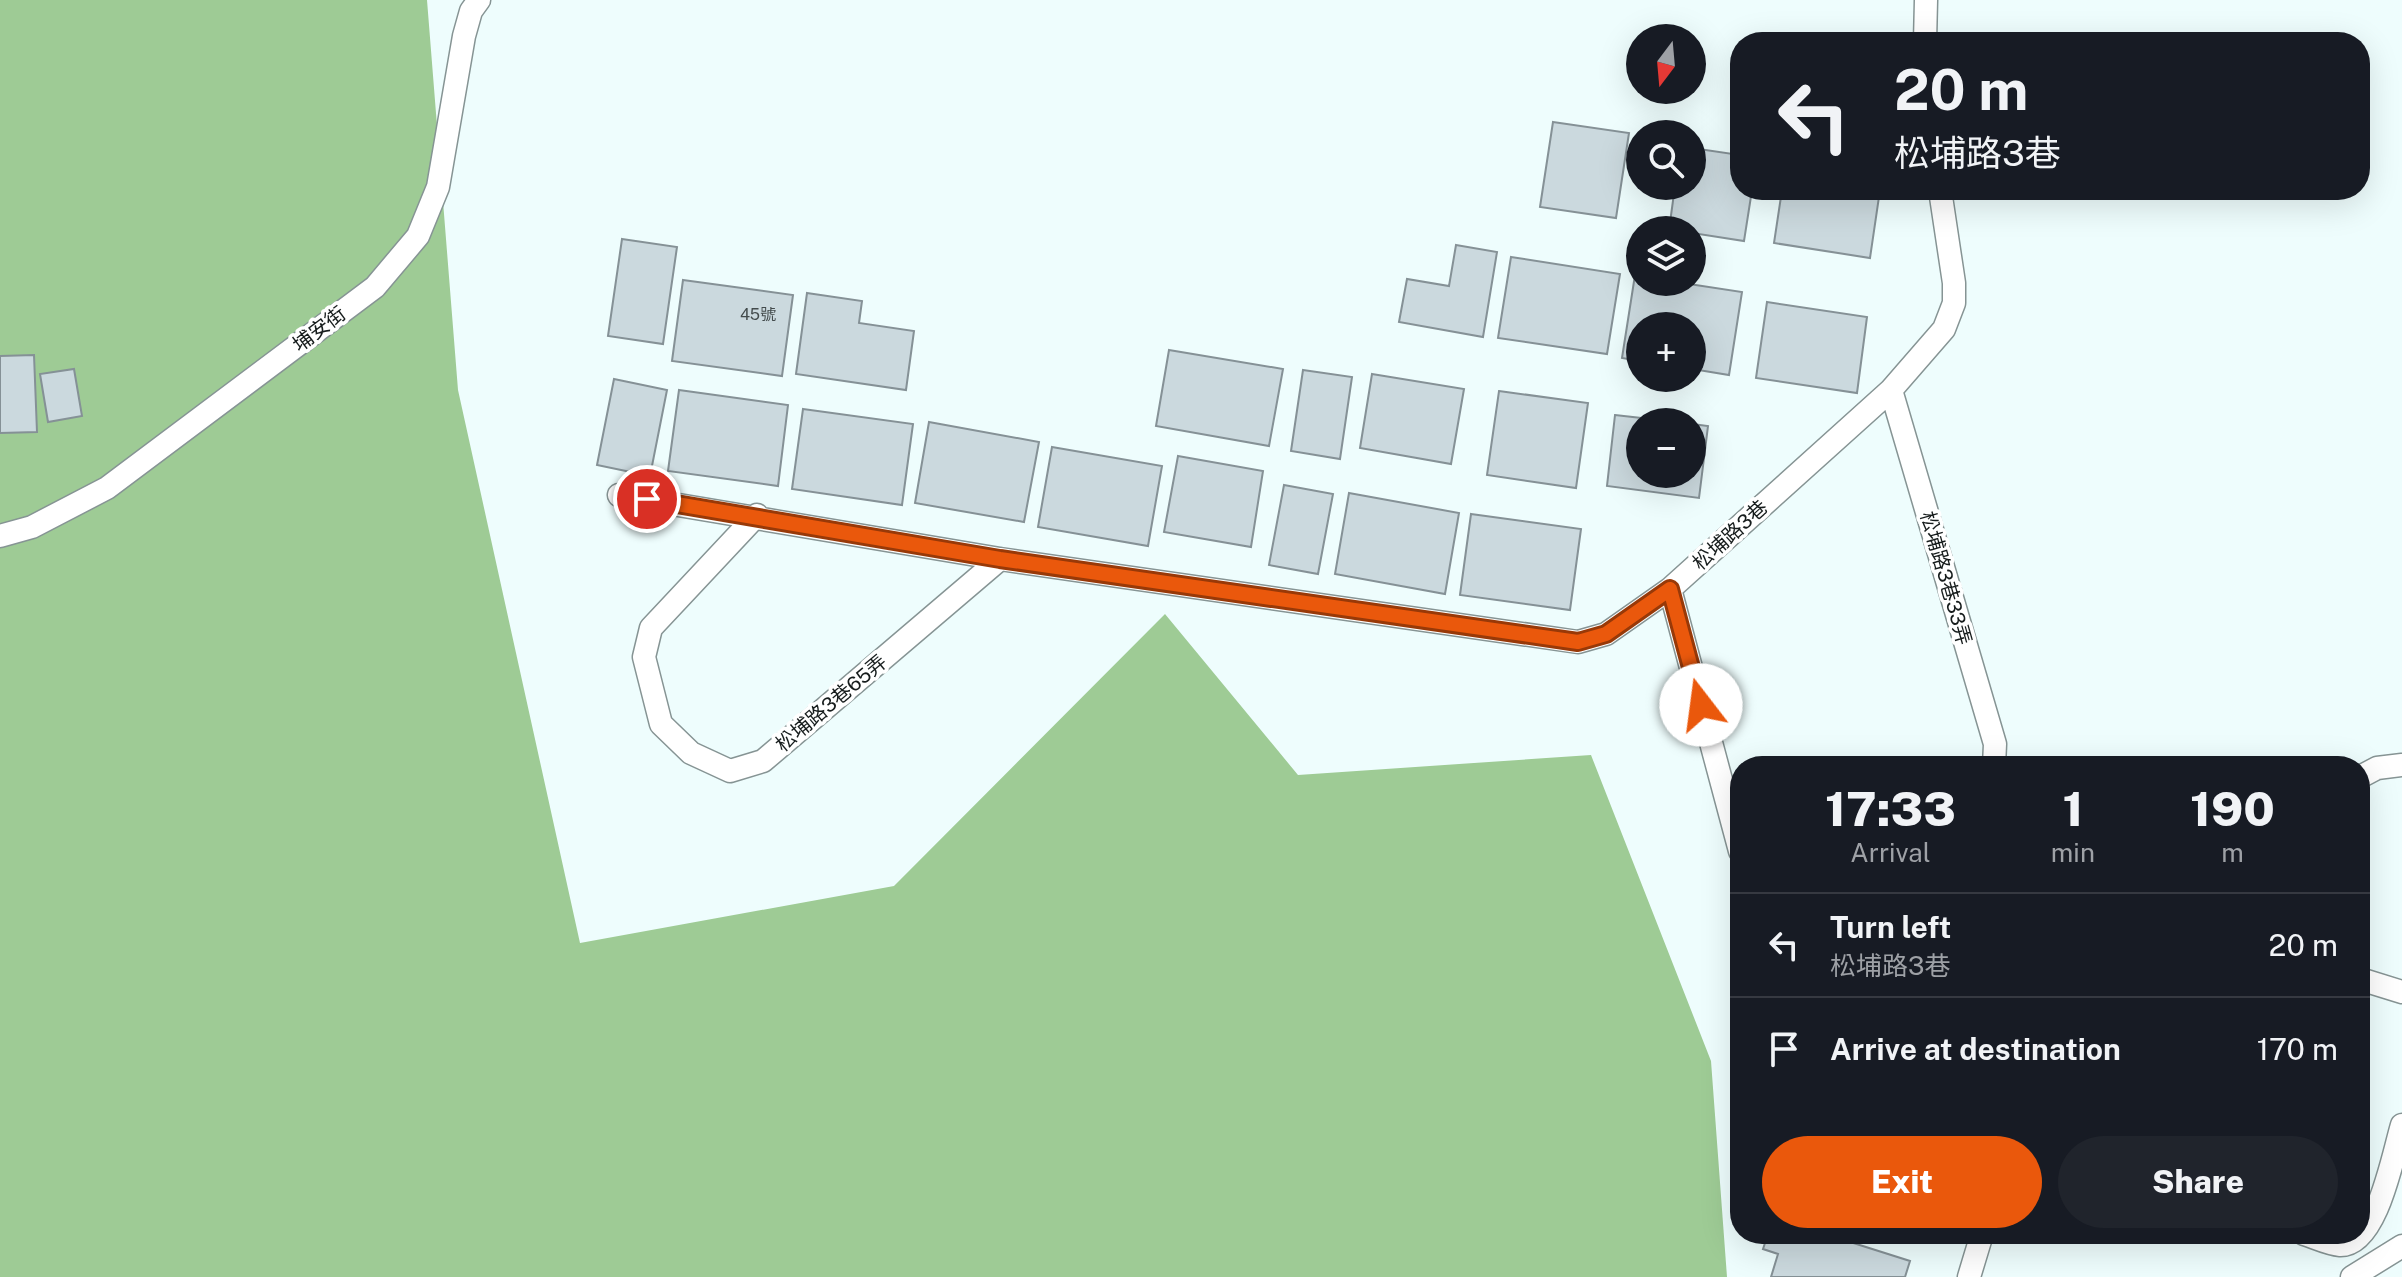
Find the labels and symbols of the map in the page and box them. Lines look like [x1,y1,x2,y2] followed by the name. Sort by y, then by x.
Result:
[1626,24,1706,104] north arrow
[288,301,350,357] street label: 埔安街
[740,305,776,324] house number: 45號
[613,465,681,533] pin
[1688,495,1772,575] street label: 松埔路3巷
[1915,509,1977,647] street label: 松埔路3巷33弄
[770,649,892,757] street label: 松埔路3巷65弄
[1659,663,1743,747] position arrow

